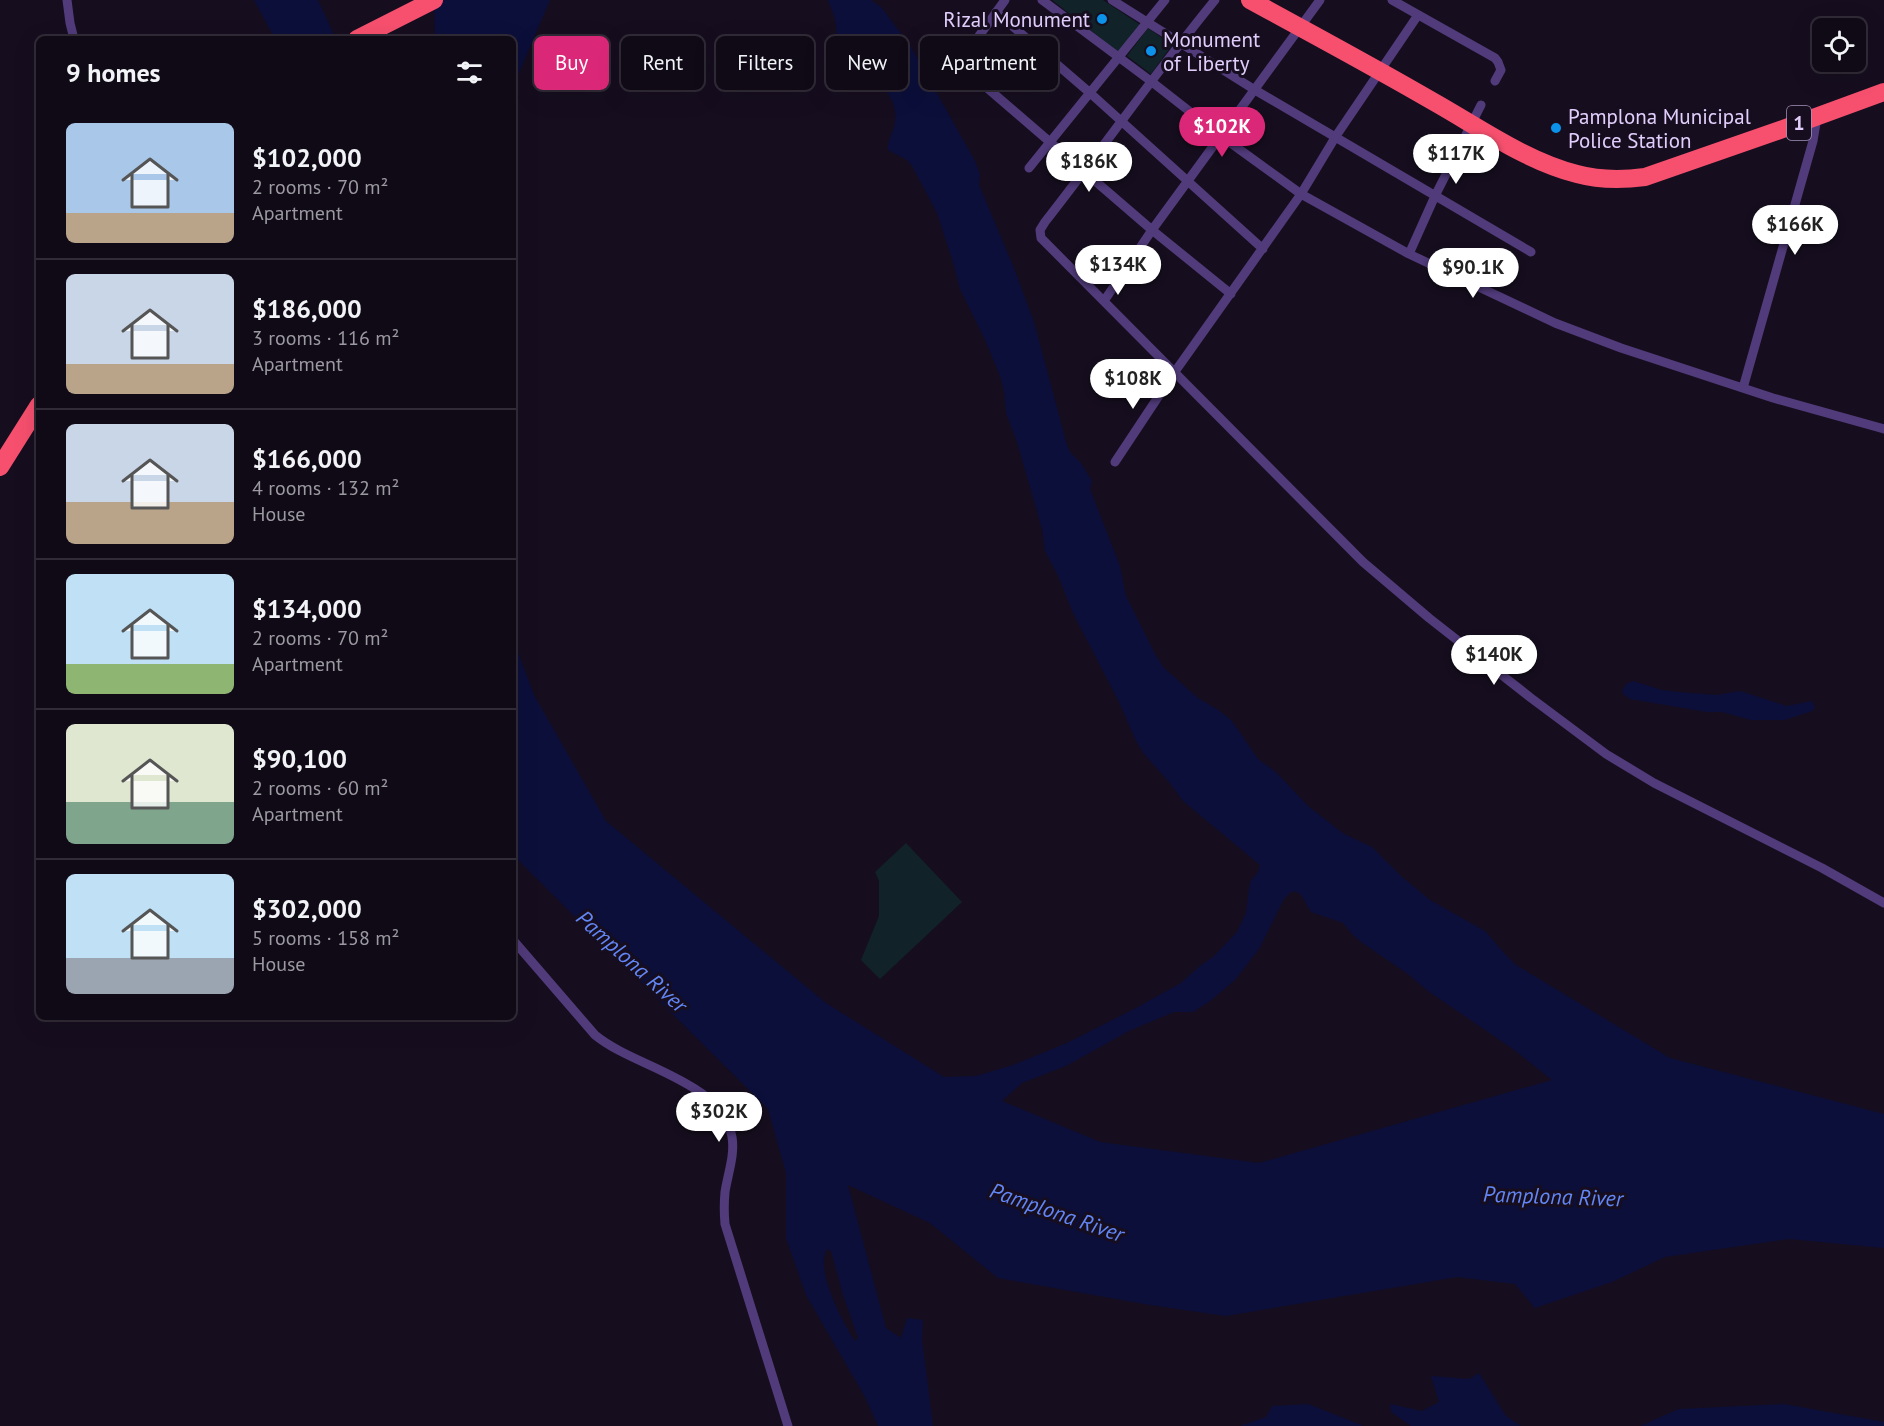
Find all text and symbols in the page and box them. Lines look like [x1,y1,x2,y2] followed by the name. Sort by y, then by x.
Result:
[943,6,1090,33] place label: Rizal Monument
[1095,12,1109,26] marker: Rizal Monument
[1812,18,1866,72] map controls
[1812,18,1866,72] button: locate
[1163,26,1260,77] place label: Monument of Liberty
[534,36,609,90] chip: Buy
[621,36,704,90] chip: Rent
[716,36,814,90] chip: Filters
[826,36,908,90] chip: New
[920,36,1058,90] chip: Apartment
[1144,44,1158,58] marker: Monument of Liberty
[66,56,161,89] text: 9 homes
[453,56,486,89] icon: filters
[1568,103,1751,154] place label: Pamplona Municipal Police Station
[1787,106,1811,140] road number: 1
[1180,107,1264,158] pin: $102K
[1193,113,1251,139] text: $102K
[1549,121,1563,135] marker: Pamplona Municipal Police Station
[1414,134,1498,185] pin: $117K
[1427,140,1485,166] text: $117K
[252,141,362,174] text: $102,000
[1047,142,1131,193] pin: $186K
[114,147,186,219] icon: home
[1060,148,1118,174] text: $186K
[252,174,388,200] text: 2 rooms · 70 m²
[252,200,343,226] text: Apartment
[1753,205,1837,256] pin: $166K
[1766,211,1824,237] text: $166K
[1076,245,1160,296] pin: $134K
[1424,248,1522,299] pin: $90.1K
[1089,251,1147,277] text: $134K
[1442,254,1504,280] text: $90.1K
[252,292,362,325] text: $186,000
[114,298,186,370] icon: home
[252,325,399,351] text: 3 rooms · 116 m²
[252,351,343,377] text: Apartment
[1091,359,1175,410] pin: $108K
[1104,365,1162,391] text: $108K
[252,442,362,475] text: $166,000
[114,448,186,520] icon: home
[252,475,399,501] text: 4 rooms · 132 m²
[252,501,306,527] text: House
[252,592,362,625] text: $134,000
[114,598,186,670] icon: home
[252,625,388,651] text: 2 rooms · 70 m²
[1452,635,1536,686] pin: $140K
[1465,641,1523,667] text: $140K
[252,651,343,677] text: Apartment
[252,742,347,775] text: $90,100
[114,748,186,820] icon: home
[252,775,388,801] text: 2 rooms · 60 m²
[252,801,343,827] text: Apartment
[252,892,362,925] text: $302,000
[114,898,186,970] icon: home
[571,904,695,1019] water label: Pamplona River
[252,925,399,951] text: 5 rooms · 158 m²
[252,951,306,977] text: House
[677,1092,761,1143] pin: $302K
[690,1098,748,1124] text: $302K
[986,1176,1129,1249] water label: Pamplona River
[1483,1180,1625,1212] water label: Pamplona River

